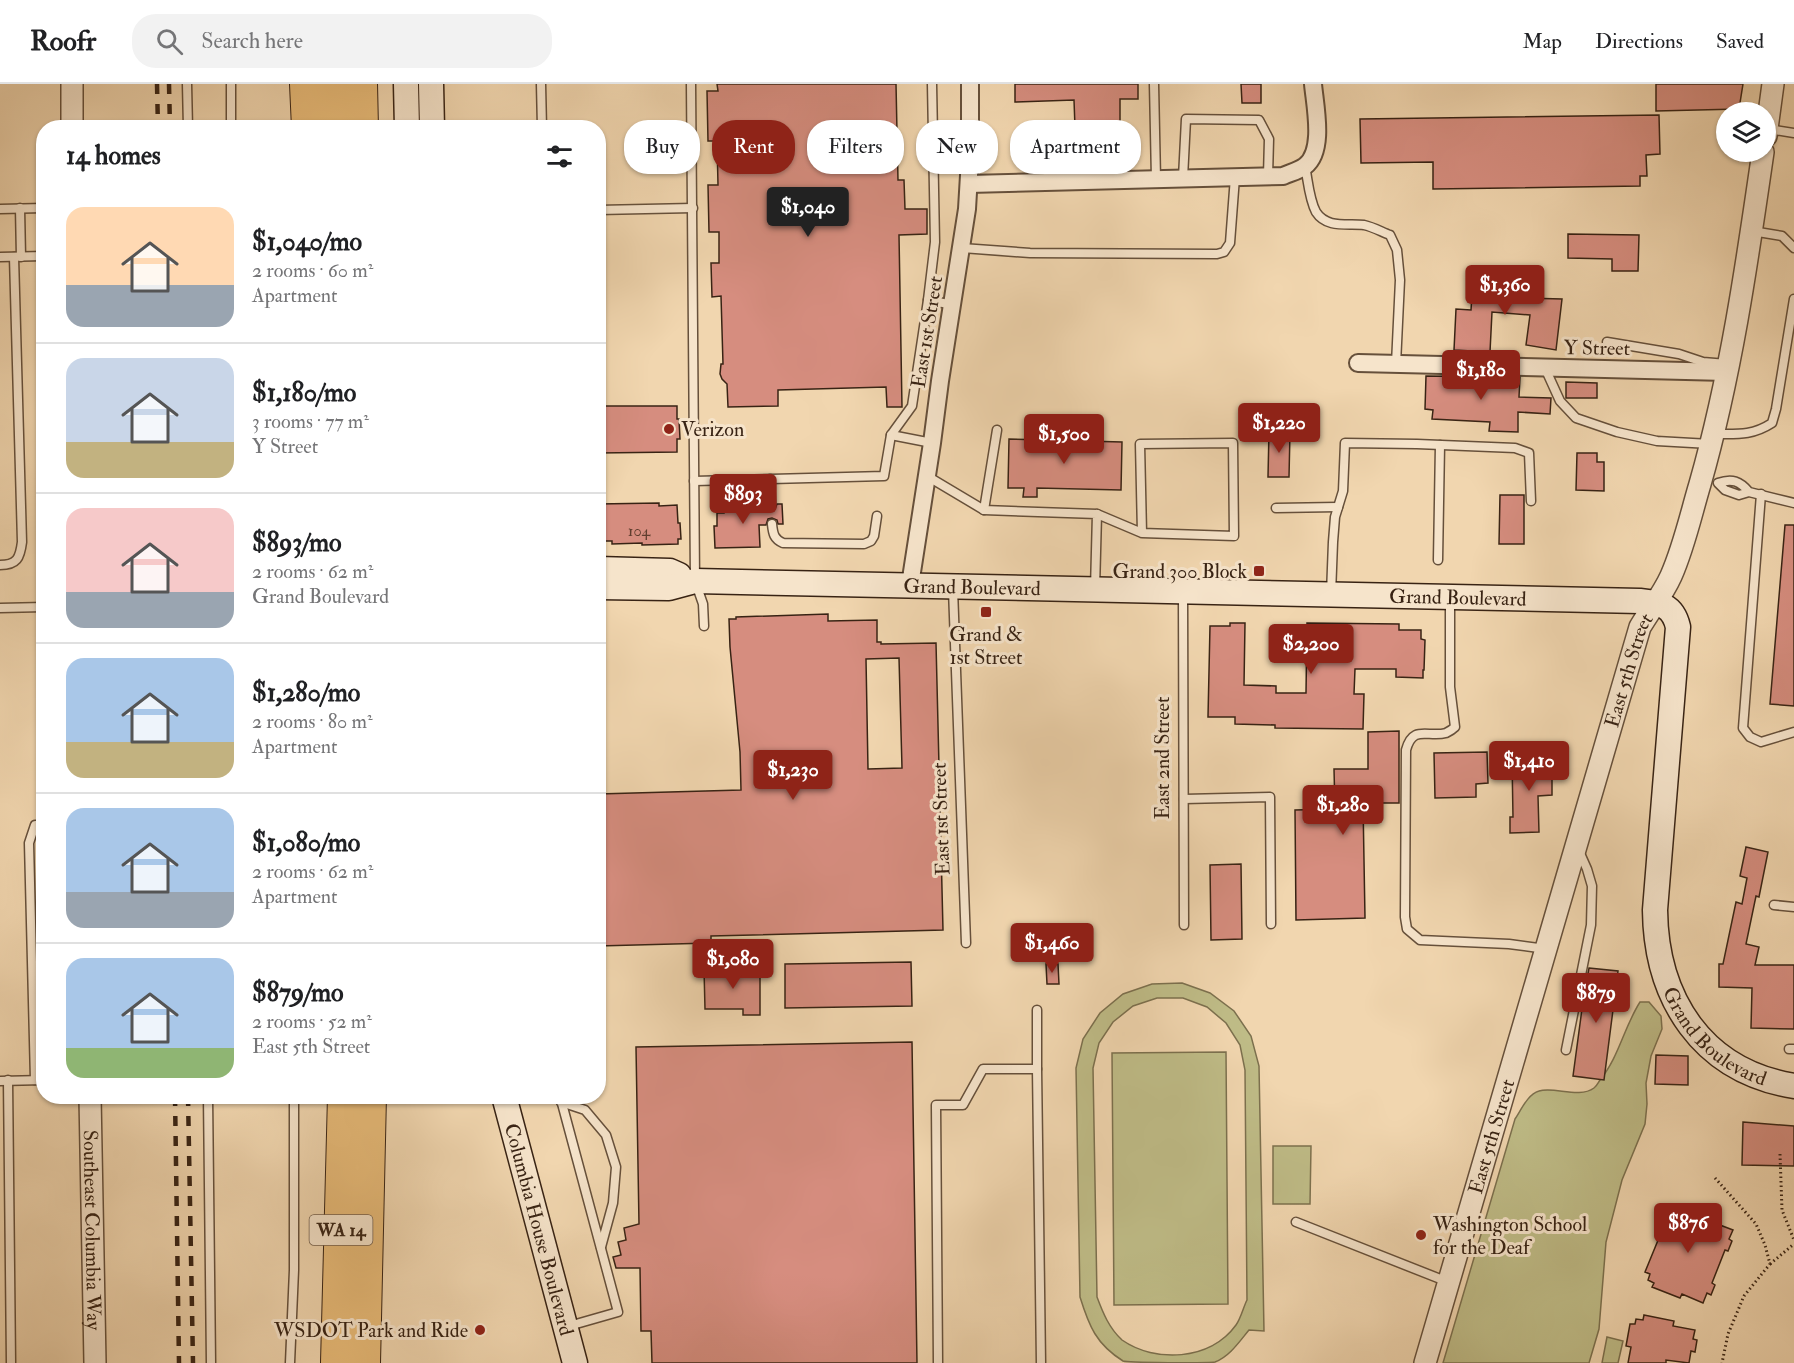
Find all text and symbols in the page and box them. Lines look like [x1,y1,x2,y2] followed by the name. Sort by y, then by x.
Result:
[132,14,552,68] search box
[30,24,96,59] text: Roofr
[153,25,186,58] icon: search
[201,27,303,55] text: Search here
[1522,28,1562,55] text: Map
[1595,28,1683,55] text: Directions
[1716,28,1764,55] text: Saved
[1716,102,1776,162] map controls
[1716,102,1776,162] button: layers
[624,120,700,174] chip: Buy
[712,120,795,174] chip: Rent
[807,120,904,174] chip: Filters
[916,120,998,174] chip: New
[1010,120,1141,174] chip: Apartment
[66,140,161,172] text: 14 homes
[543,140,576,173] icon: filters
[759,187,857,238] pin: $1,040
[781,194,835,219] text: $1,040
[252,226,362,258] text: $1,040/mo
[114,231,186,303] icon: home
[252,258,373,283] text: 2 rooms · 60 m²
[1456,265,1554,316] pin: $1,360
[1479,272,1531,297] text: $1,360
[906,274,948,390] street label: East 1st Street
[252,283,337,308] text: Apartment
[1564,335,1631,361] street label: Y Street
[1432,350,1530,401] pin: $1,180
[1456,357,1506,382] text: $1,180
[252,377,356,409] text: $1,180/mo
[114,382,186,454] icon: home
[1230,403,1328,454] pin: $1,220
[252,409,369,434] text: 3 rooms · 77 m²
[1252,410,1306,435] text: $1,220
[1015,414,1113,465] pin: $1,500
[681,417,744,442] place label: Verizon
[1038,421,1090,446] text: $1,500
[662,422,676,436] marker: Verizon
[252,434,318,459] text: Y Street
[707,474,779,525] pin: $893
[724,481,762,506] text: $893
[628,521,652,541] house number: 104
[252,527,342,559] text: $893/mo
[114,532,186,604] icon: home
[252,559,373,584] text: 2 rooms · 62 m²
[1112,559,1247,584] place label: Grand 300 Block
[1252,564,1266,578] marker: Grand 300 Block
[903,573,1041,601] street label: Grand Boulevard
[1389,583,1527,611] street label: Grand Boulevard
[252,584,389,609] text: Grand Boulevard
[979,605,993,619] marker: Grand & 1st Street
[1599,608,1658,730] street label: East 5th Street
[949,622,1023,670] place label: Grand & 1st Street
[1262,624,1360,675] pin: $2,200
[1283,631,1339,656] text: $2,200
[252,677,360,709] text: $1,280/mo
[114,682,186,754] icon: home
[1150,696,1175,819] street label: East 2nd Street
[252,709,373,734] text: 2 rooms · 80 m²
[252,734,337,759] text: Apartment
[1480,741,1578,792] pin: $1,410
[1503,748,1555,773] text: $1,410
[744,750,842,801] pin: $1,230
[767,757,819,782] text: $1,230
[927,762,955,876] street label: East 1st Street
[1294,785,1392,836] pin: $1,280
[1317,792,1370,817] text: $1,280
[252,827,360,859] text: $1,080/mo
[114,832,186,904] icon: home
[252,859,373,884] text: 2 rooms · 62 m²
[252,884,337,909] text: Apartment
[1003,923,1101,974] pin: $1,460
[1025,930,1079,955] text: $1,460
[684,939,782,990] pin: $1,080
[706,946,760,971] text: $1,080
[1560,973,1632,1024] pin: $879
[252,977,344,1009] text: $879/mo
[1576,980,1616,1005] text: $879
[114,982,186,1054] icon: home
[1658,983,1770,1091] street label: Grand Boulevard
[252,1009,372,1034] text: 2 rooms · 52 m²
[252,1034,370,1059] text: East 5th Street
[1463,1076,1520,1197] street label: East 5th Street
[499,1121,580,1338] street label: Columbia House Boulevard
[78,1130,107,1331] street label: Southeast Columbia Way
[1652,1203,1724,1254] pin: $876
[1668,1210,1708,1235] text: $876
[1432,1212,1587,1260] place label: Washington School for the Deaf
[310,1215,372,1245] road number: WA 14
[1414,1228,1428,1242] marker: Washington School for the Deaf
[273,1318,468,1343] place label: WSDOT Park and Ride
[473,1323,487,1337] marker: WSDOT Park and Ride

